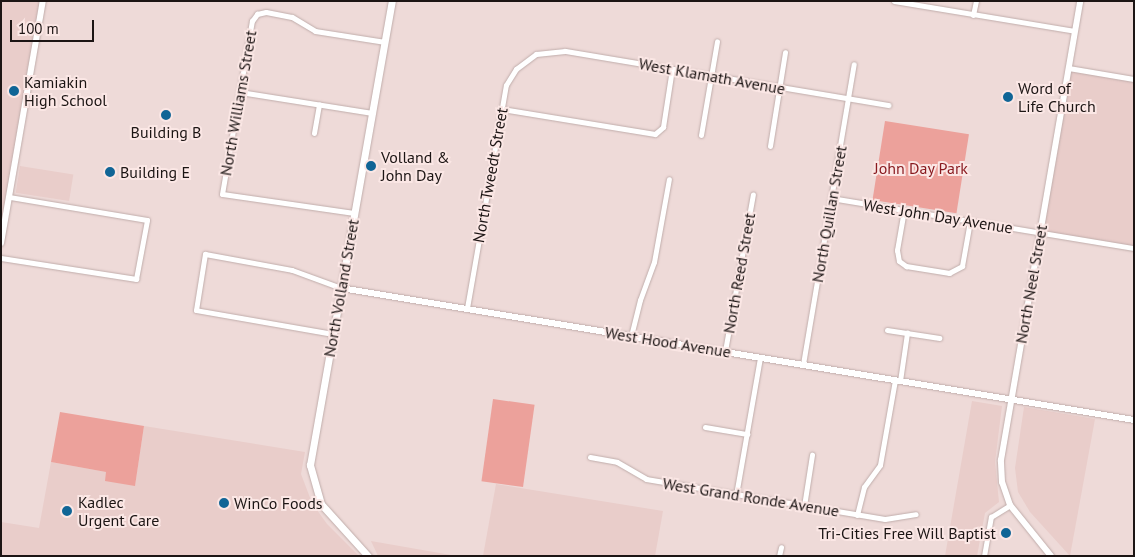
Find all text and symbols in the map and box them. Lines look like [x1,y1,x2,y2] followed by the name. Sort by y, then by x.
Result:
[12,10,96,42] scale bar
[18,19,59,38] text: 100 m
[216,29,260,177] street label: North Williams Street
[637,54,787,98] street label: West Klamath Avenue
[24,72,107,110] place label: Kamiakin High School
[1018,78,1096,116] place label: Word of Life Church
[8,85,20,97] marker: Kamiakin High School
[1002,91,1014,103] marker: Word of Life Church
[469,106,511,244] street label: North Tweedt Street
[160,109,172,121] marker: Building B
[131,122,201,142] place label: Building B
[808,144,850,284] street label: North Quillan Street
[381,147,450,185] place label: Volland & John Day
[874,158,968,178] park label: John Day Park
[365,160,377,172] marker: Volland & John Day
[120,162,190,182] place label: Building E
[104,166,116,178] marker: Building E
[861,195,1015,237] street label: West John Day Avenue
[719,211,759,335] street label: North Reed Street
[319,217,363,359] street label: North Volland Street
[1011,223,1051,345] street label: North Neel Street
[603,323,733,361] street label: West Hood Avenue
[661,474,841,520] street label: West Grand Ronde Avenue
[78,492,159,530] place label: Kadlec Urgent Care
[234,493,322,513] place label: WinCo Foods
[218,497,230,509] marker: WinCo Foods
[60,504,74,518] marker: Kadlec Urgent Care
[818,523,996,543] place label: Tri-Cities Free Will Baptist
[1000,527,1012,539] marker: Tri-Cities Free Will Baptist

